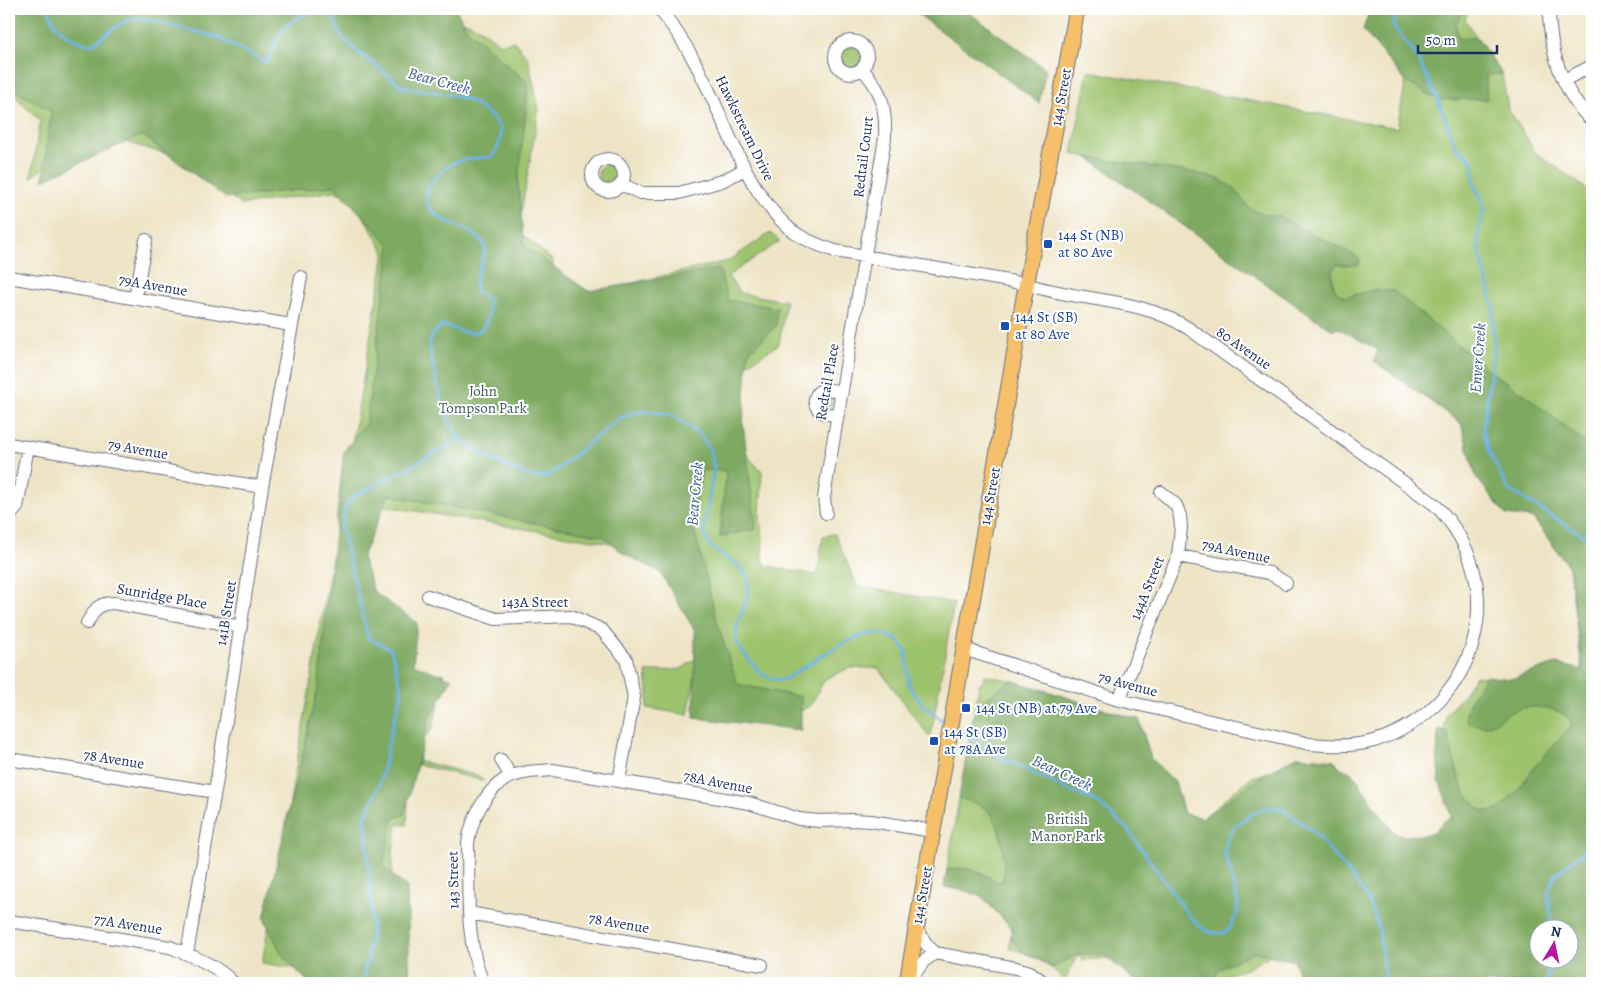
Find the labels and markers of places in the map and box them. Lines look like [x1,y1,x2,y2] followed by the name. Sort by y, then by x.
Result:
[1058,225,1124,262] place label: 144 St (NB) at 80 Ave
[1042,238,1054,250] marker: 144 St (NB) at 80 Ave
[1015,307,1078,344] place label: 144 St (SB) at 80 Ave
[999,320,1011,332] marker: 144 St (SB) at 80 Ave
[976,698,1097,718] place label: 144 St (NB) at 79 Ave
[960,702,972,714] marker: 144 St (NB) at 79 Ave
[944,722,1007,759] place label: 144 St (SB) at 78A Ave
[928,735,940,747] marker: 144 St (SB) at 78A Ave

